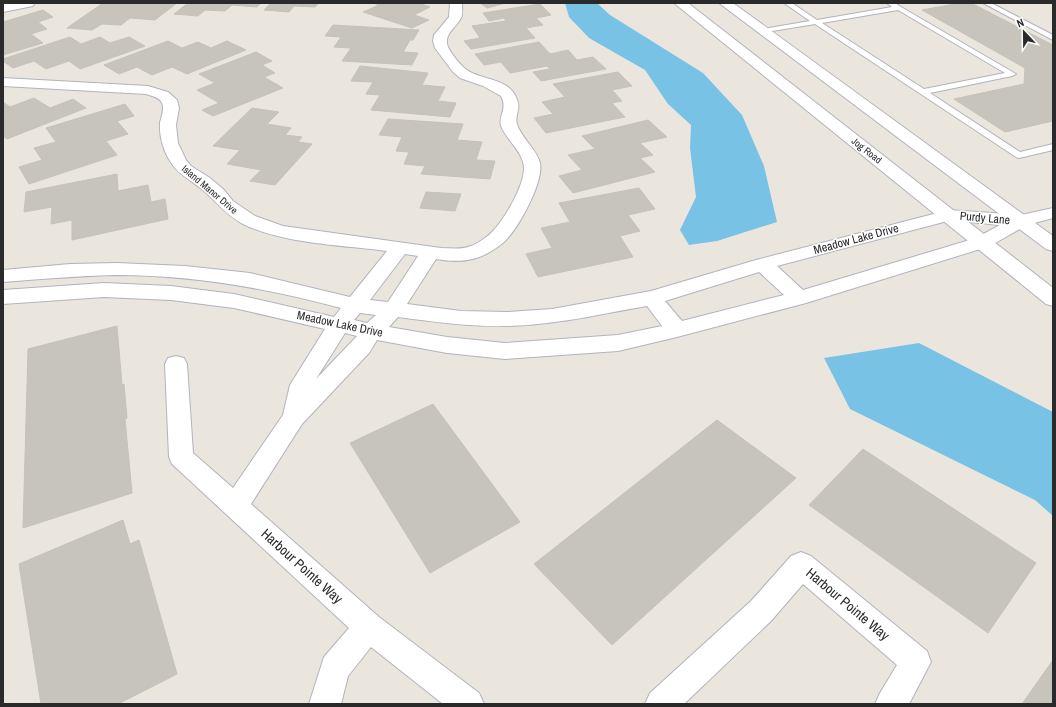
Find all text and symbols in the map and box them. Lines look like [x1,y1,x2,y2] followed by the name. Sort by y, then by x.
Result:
[1004,12,1044,52] north arrow
[1015,15,1026,30] text: N
[849,134,885,166] street label: Jog Road
[179,162,241,217] street label: Island Manor Drive
[959,208,1011,228] street label: Purdy Lane
[812,220,900,258] street label: Meadow Lake Drive
[296,307,384,341] street label: Meadow Lake Drive
[257,525,347,608] street label: Harbour Pointe Way
[803,564,894,644] street label: Harbour Pointe Way

